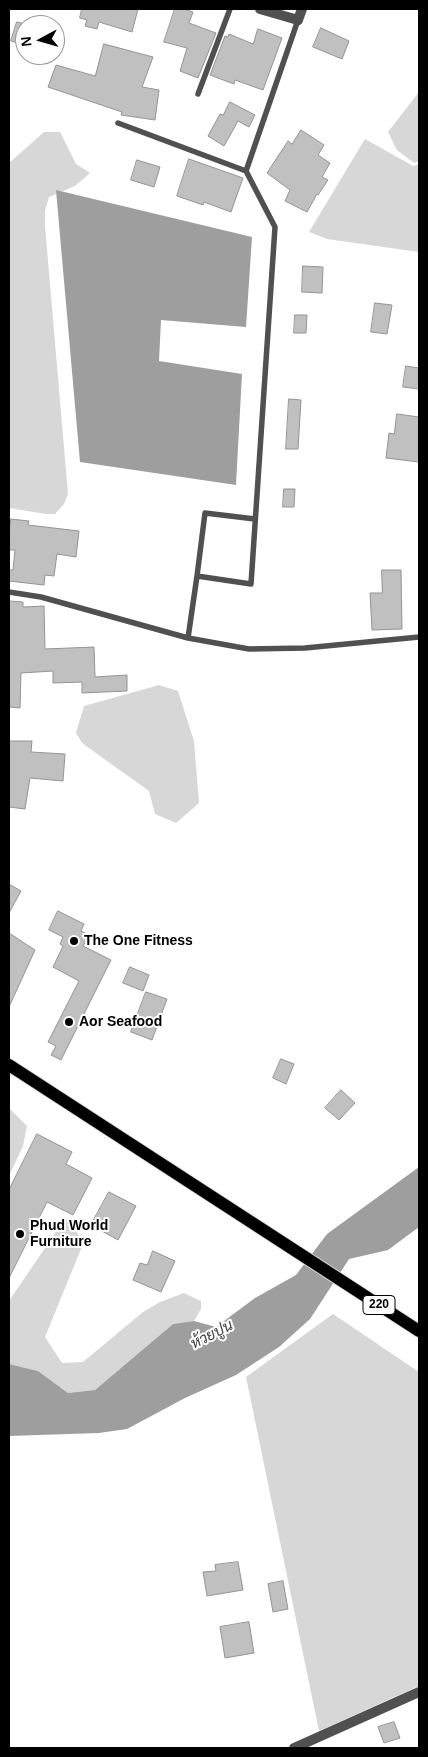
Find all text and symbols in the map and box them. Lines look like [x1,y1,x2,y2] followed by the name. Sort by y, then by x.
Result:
[15,15,65,65] north arrow
[18,36,35,47] text: N
[84,933,193,949] place label: The One Fitness
[68,935,80,947] marker: The One Fitness
[79,1014,162,1030] place label: Aor Seafood
[63,1016,75,1028] marker: Aor Seafood
[30,1218,108,1250] place label: Phud World Furniture
[14,1228,26,1240] marker: Phud World Furniture
[363,1296,395,1314] road number: 220
[188,1317,236,1353] water label: ห้วยปูน

